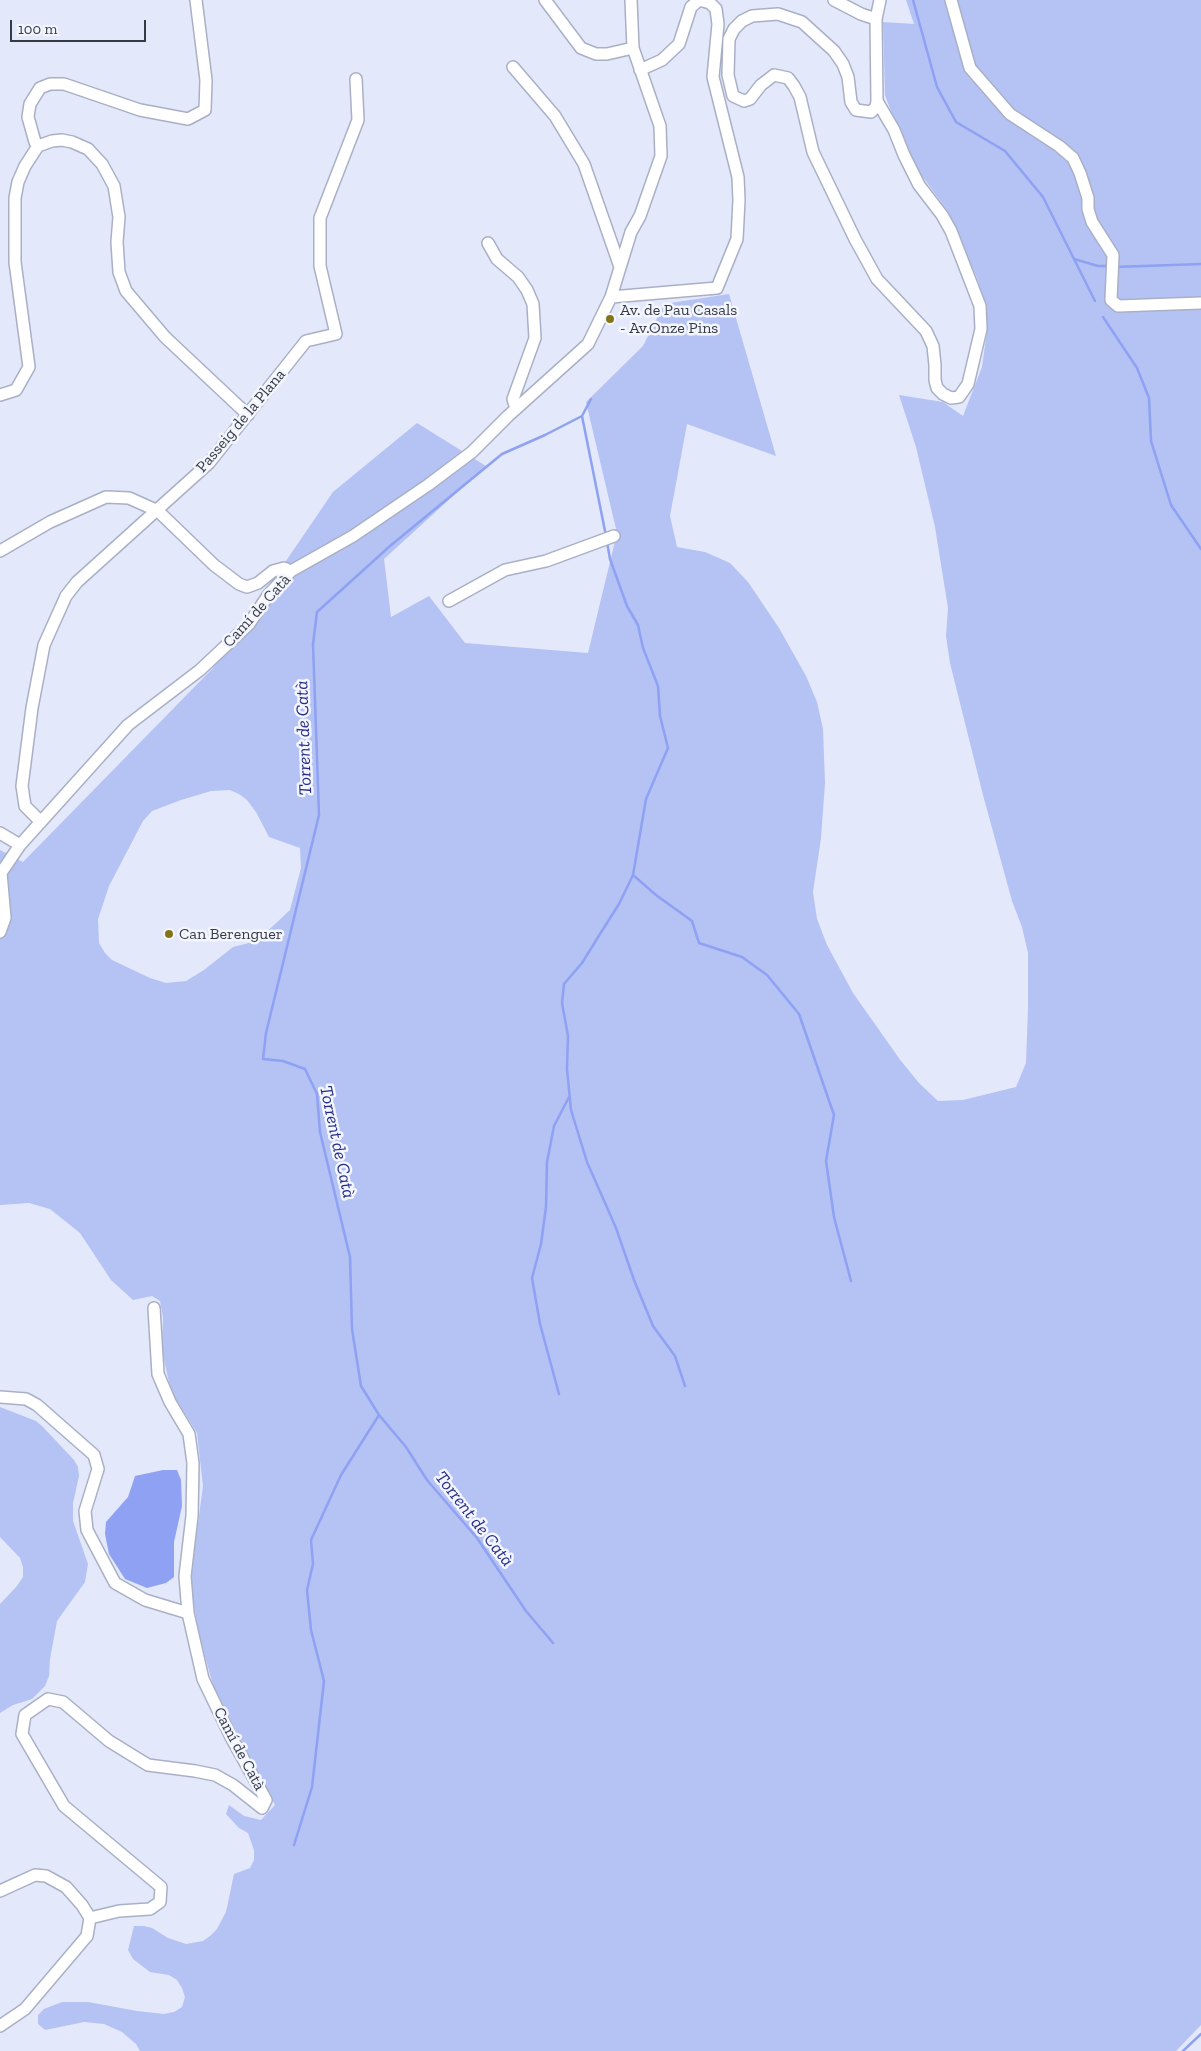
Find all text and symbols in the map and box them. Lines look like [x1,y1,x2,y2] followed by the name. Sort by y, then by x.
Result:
[12,10,149,42] scale bar
[18,20,57,38] text: 100 m
[620,300,737,338] place label: Av. de Pau Casals - Av.Onze Pins
[604,313,616,325] marker: Av. de Pau Casals - Av.Onze Pins
[192,365,290,477] street label: Passeig de la Plana
[219,571,295,651] street label: Camí de Catà
[291,680,317,796] water label: Torrent de Catà
[179,924,282,944] place label: Can Berenguer
[163,928,175,940] marker: Can Berenguer
[315,1084,359,1200] water label: Torrent de Catà
[430,1467,518,1571] water label: Torrent de Catà
[209,1704,269,1794] street label: Camí de Catà

